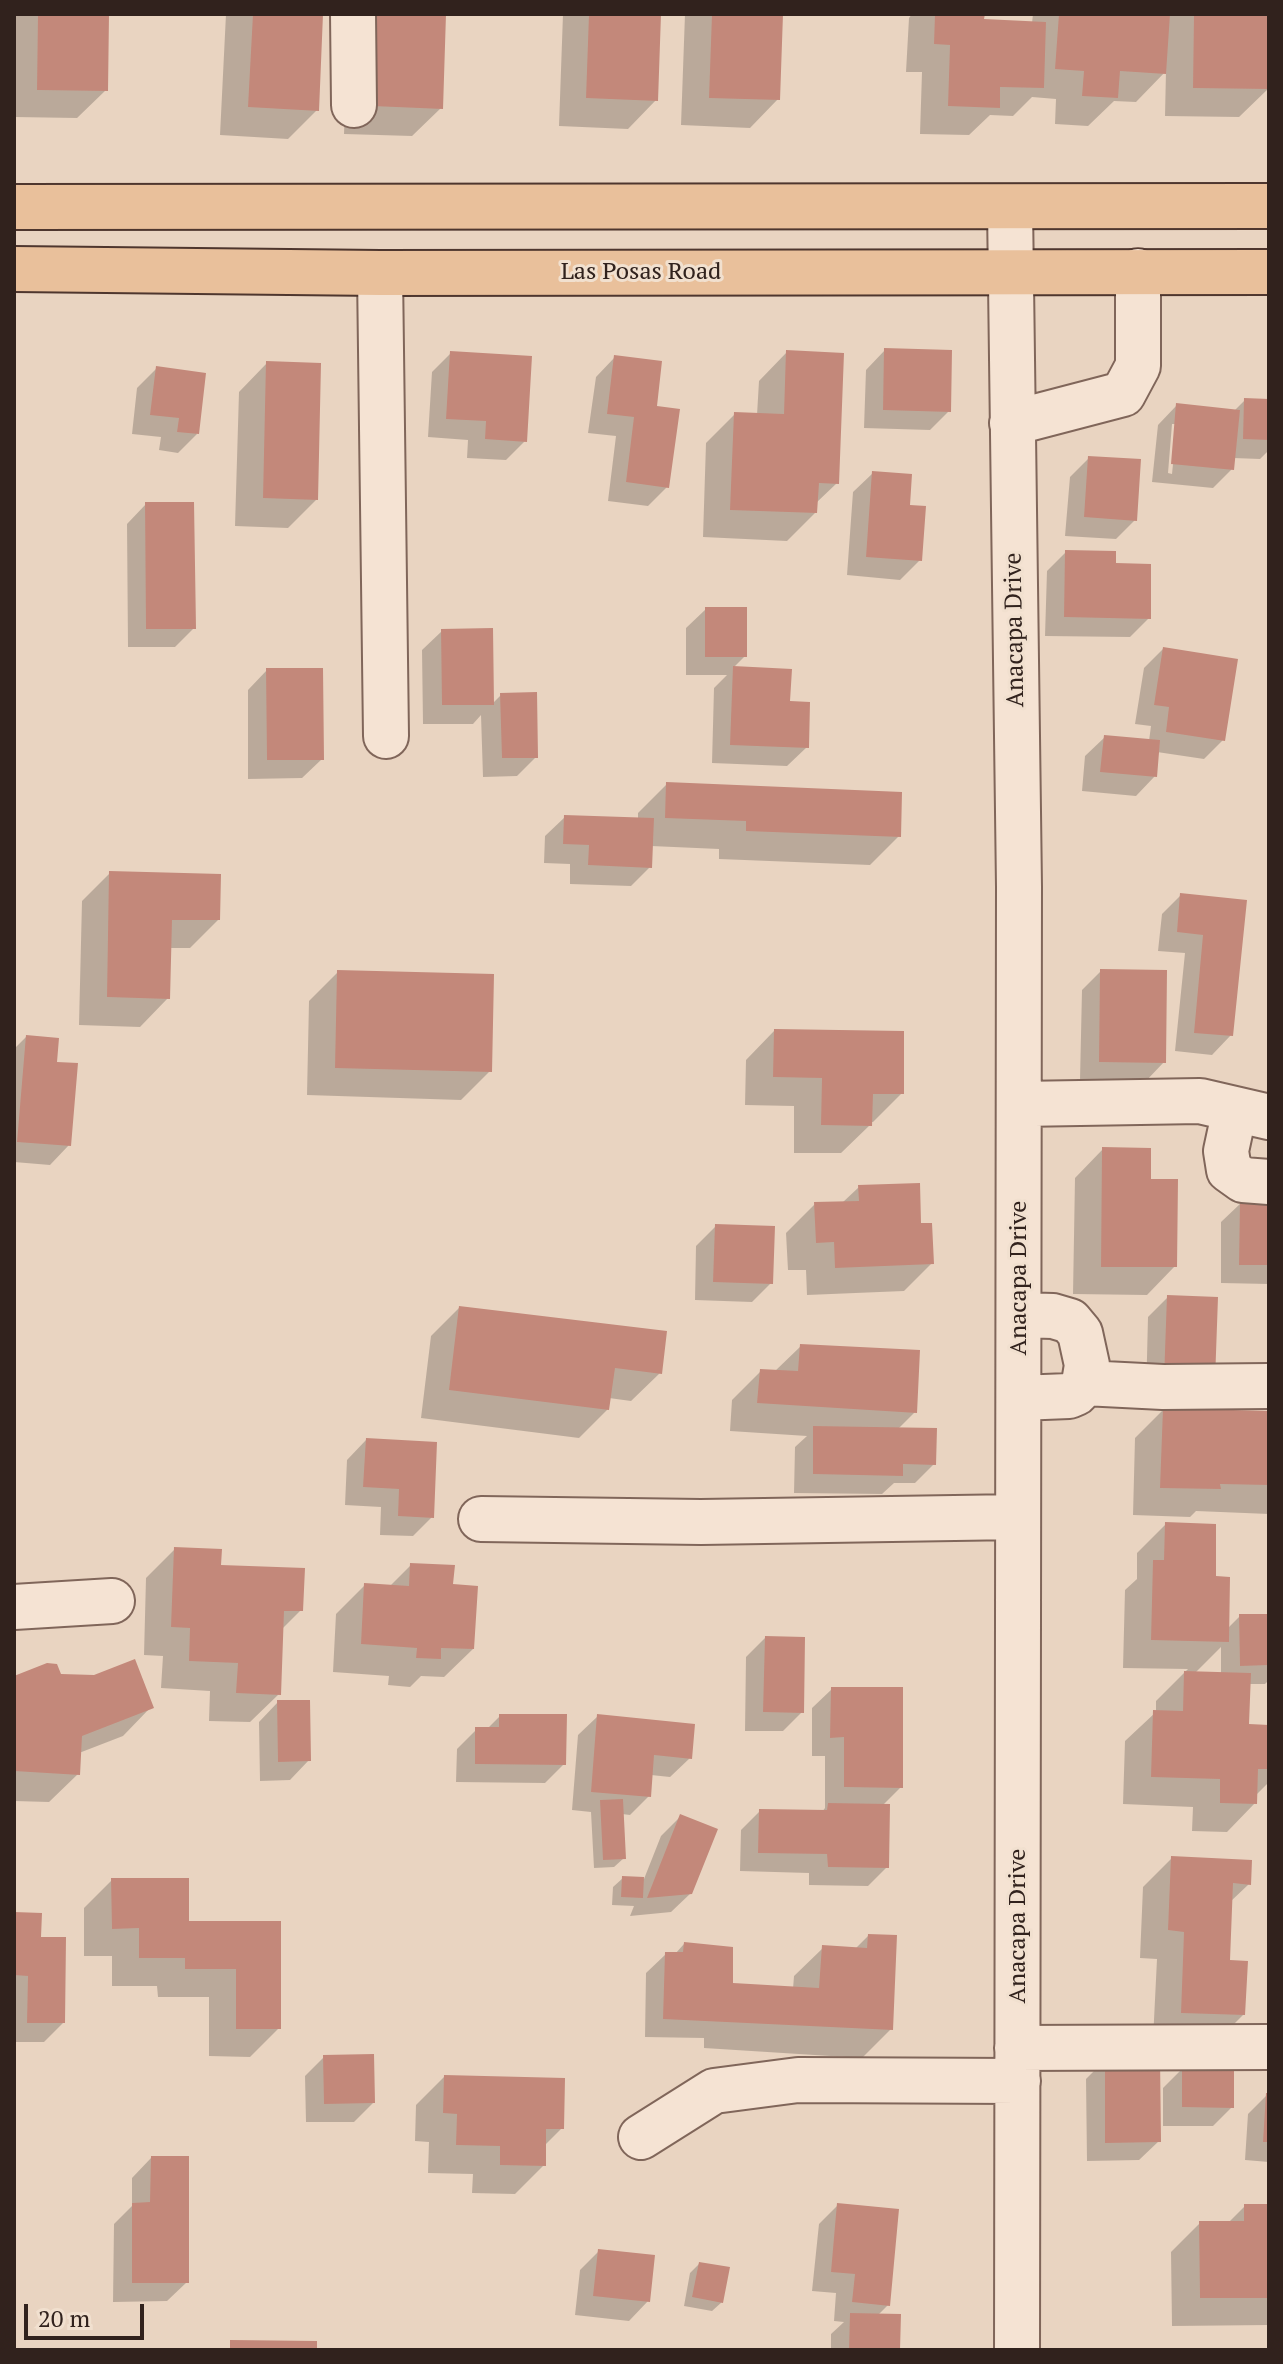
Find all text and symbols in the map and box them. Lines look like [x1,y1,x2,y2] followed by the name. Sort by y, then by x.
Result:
[561,258,721,286] street label: Las Posas Road
[999,552,1031,708] street label: Anacapa Drive
[1005,1201,1033,1355] street label: Anacapa Drive
[1004,1849,1032,2003] street label: Anacapa Drive
[28,2288,148,2338] scale bar
[38,2302,90,2334] text: 20 m

